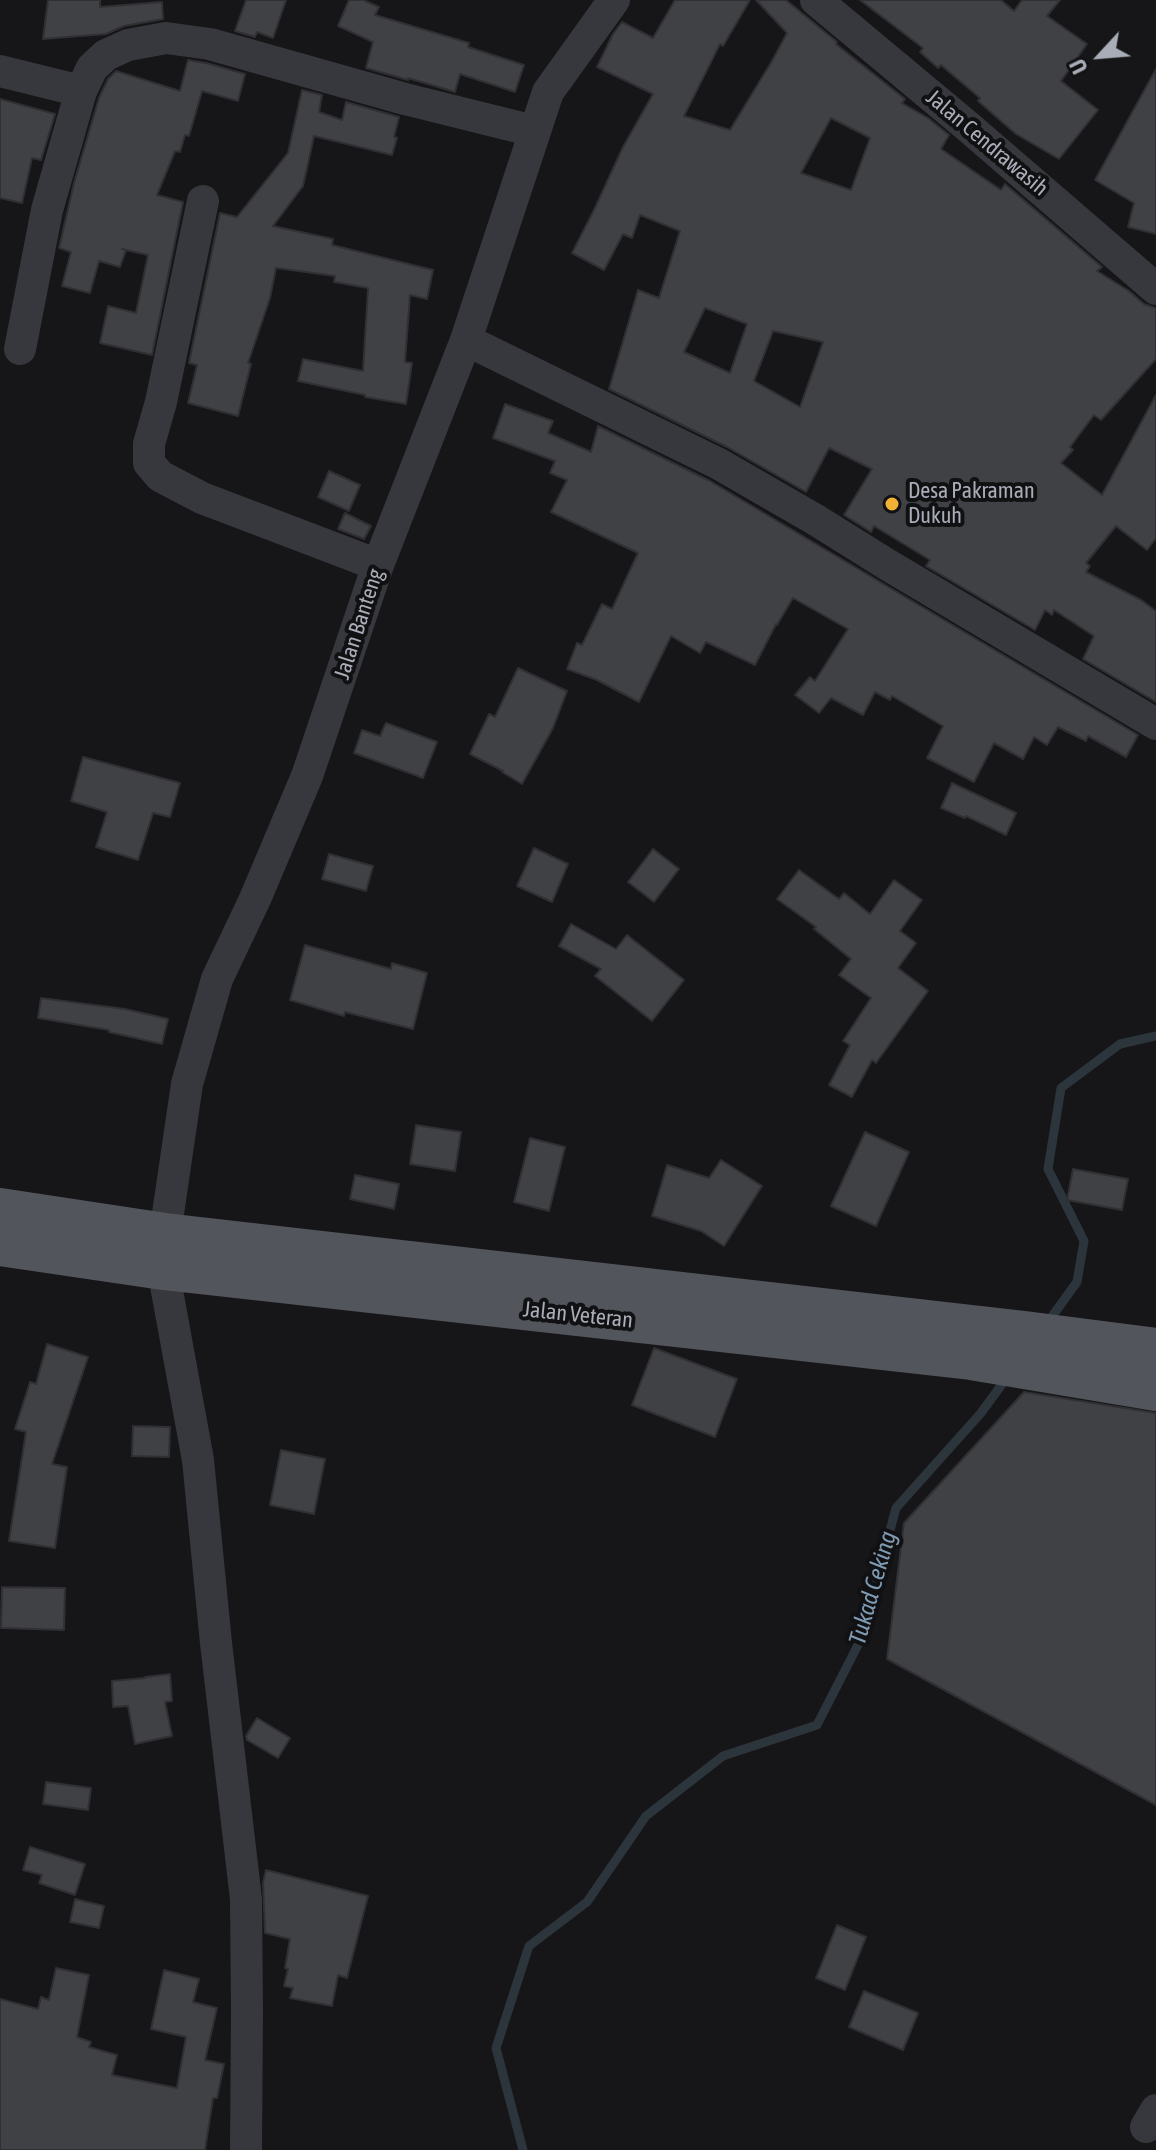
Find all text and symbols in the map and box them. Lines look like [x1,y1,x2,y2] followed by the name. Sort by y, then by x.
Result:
[1060,16,1140,96] north arrow
[1064,55,1093,78] text: U
[921,84,1053,202] street label: Jalan Cendrawasih
[908,478,1035,530] place label: Desa Pakraman Dukuh
[883,495,901,513] marker: Desa Pakraman Dukuh
[329,565,389,683] street label: Jalan Banteng
[522,1296,634,1334] street label: Jalan Veteran
[843,1528,903,1648] water label: Tukad Ceking

